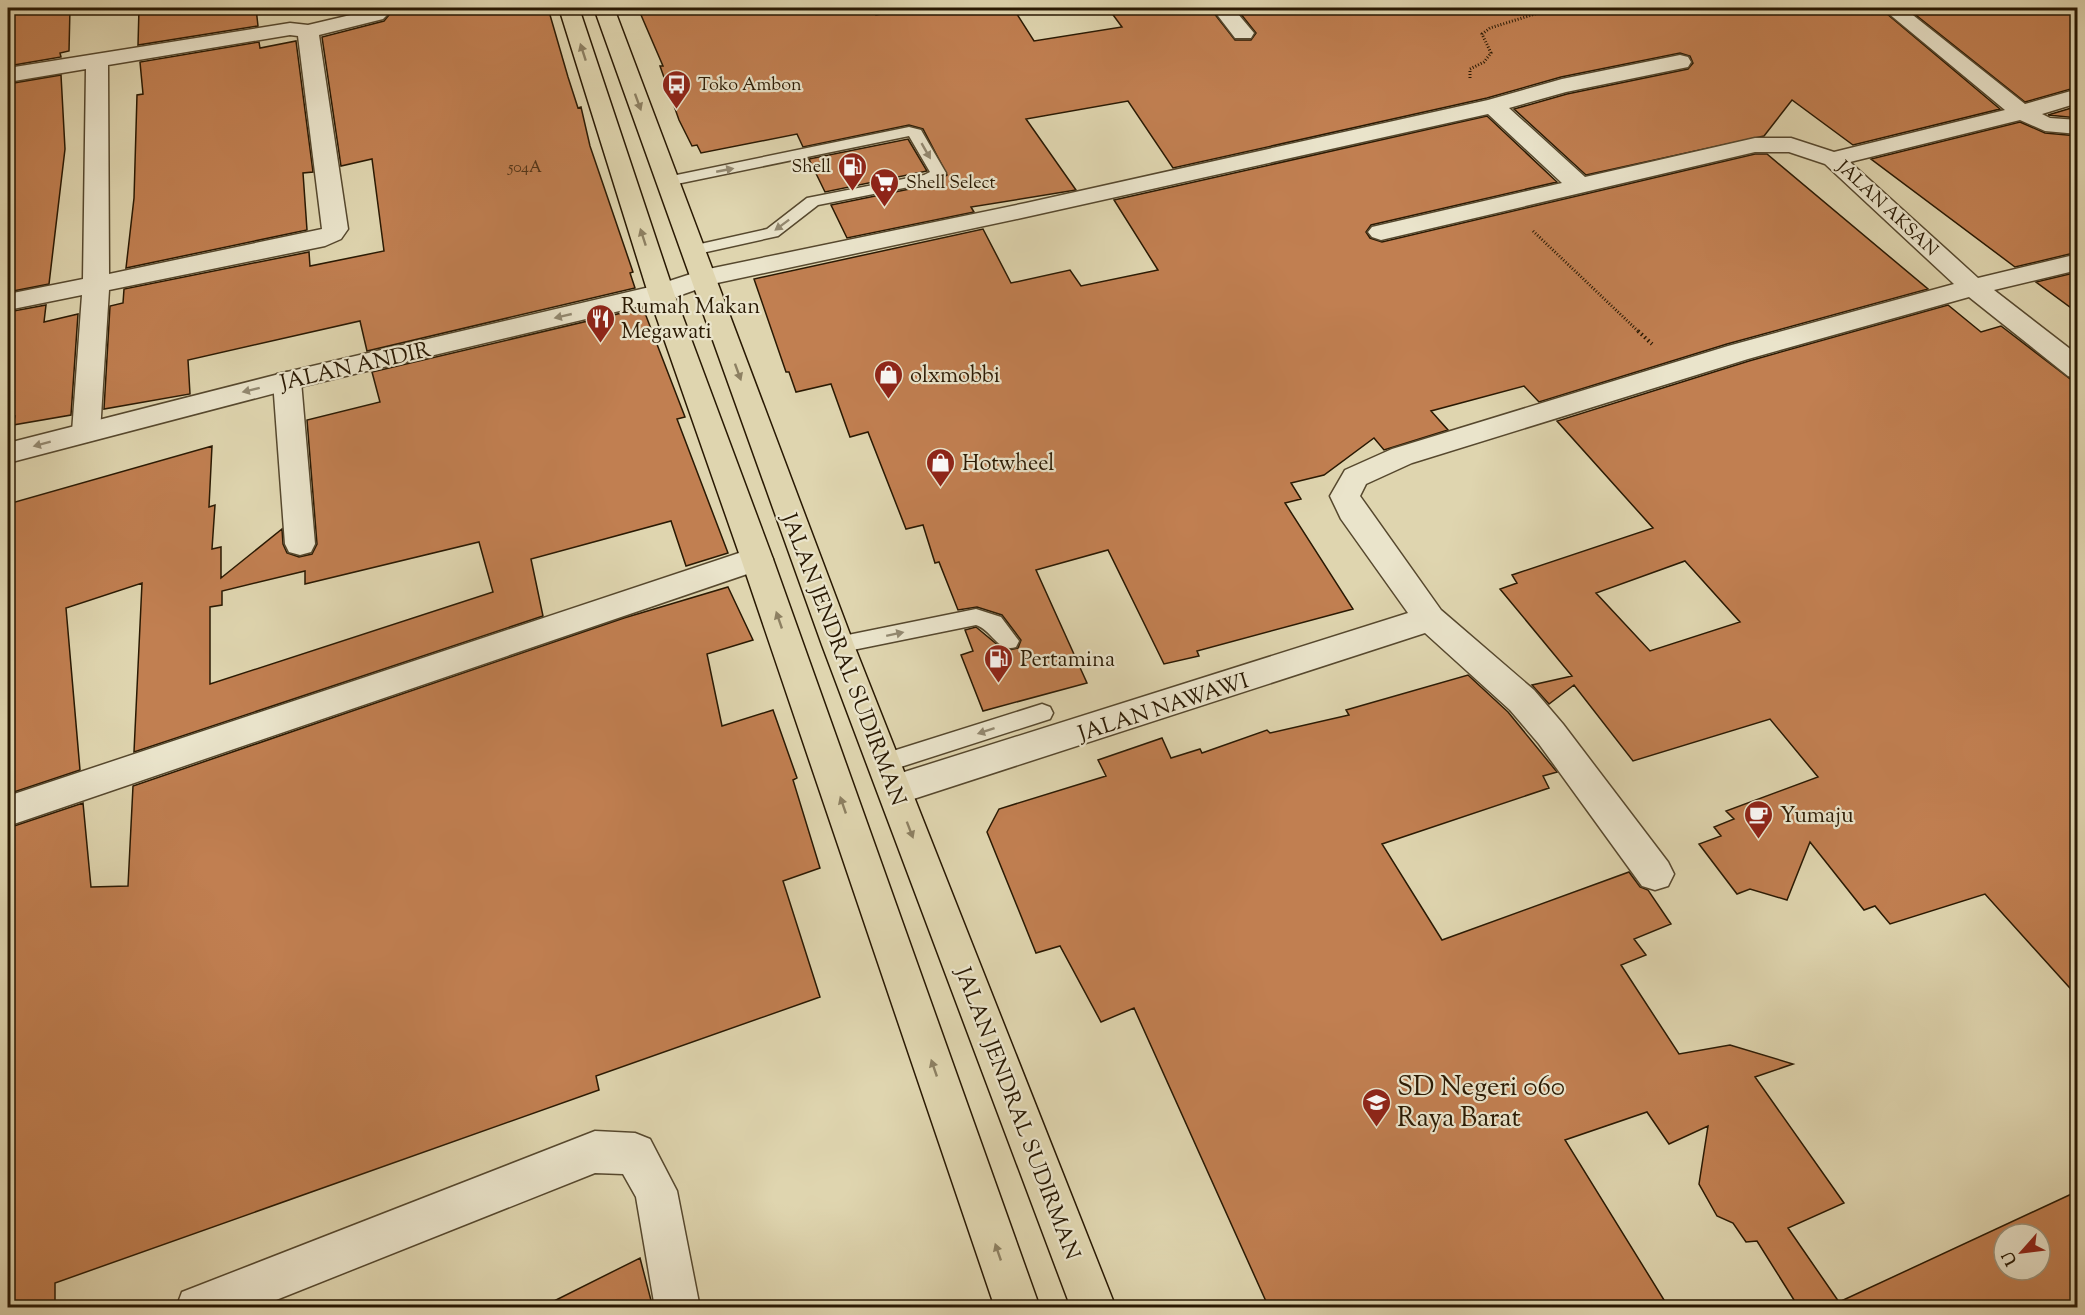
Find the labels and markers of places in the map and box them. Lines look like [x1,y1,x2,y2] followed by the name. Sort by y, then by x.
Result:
[661,68,693,110] bus stop icon: Toko Ambon
[698,73,802,99] place label: Toko Ambon
[836,150,868,192] fuel station icon: Shell
[792,155,831,181] place label: Shell
[869,166,901,208] supermarket icon: Shell Select
[906,171,996,197] place label: Shell Select
[621,292,760,349] place label: Rumah Makan Megawati
[584,302,616,344] restaurant icon: Rumah Makan Megawati
[873,358,905,400] shop icon: olxmobbi
[910,361,1000,393] place label: olxmobbi
[925,446,957,488] shop icon: Hotwheel
[962,449,1054,481] place label: Hotwheel
[983,642,1015,684] fuel station icon: Pertamina
[1020,645,1115,677] place label: Pertamina
[1743,798,1775,840] cafe icon: Yumaju
[1780,801,1854,833] place label: Yumaju
[1397,1069,1565,1139] place label: SD Negeri 060 Raya Barat
[1360,1086,1392,1128] school or university icon: SD Negeri 060 Raya Barat

